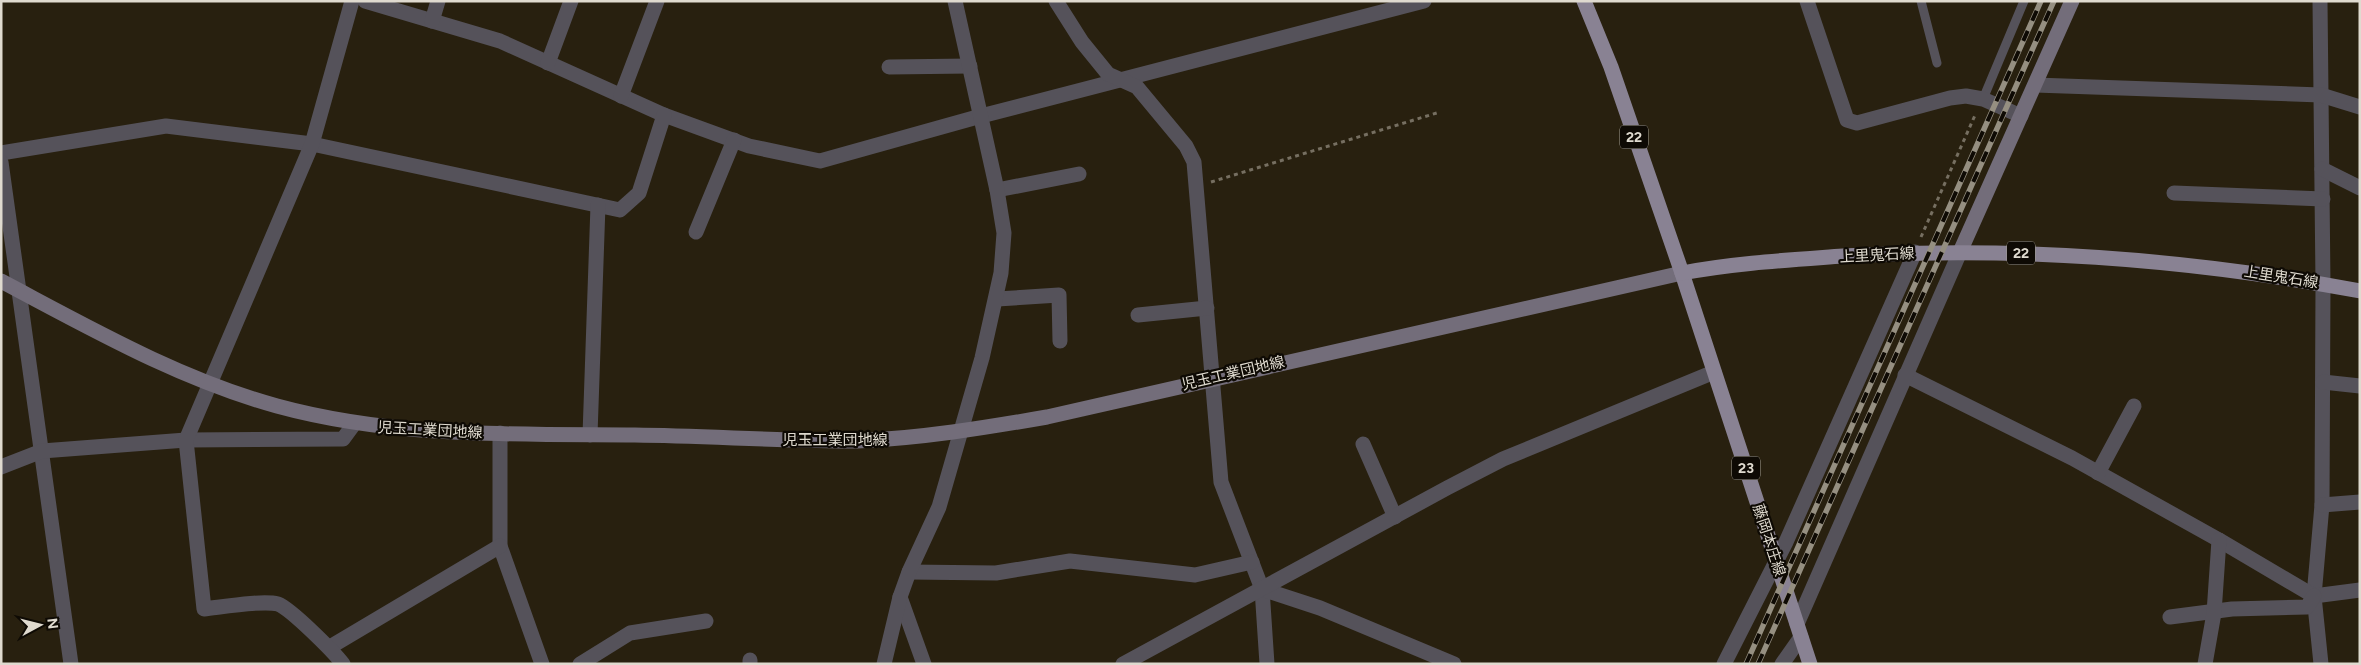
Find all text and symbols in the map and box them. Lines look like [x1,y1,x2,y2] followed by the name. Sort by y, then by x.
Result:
[1620,125,1648,148] road number: 22
[2007,242,2035,264] road number: 22
[1839,244,1915,266] street label: 上里鬼石線
[2243,262,2319,292] street label: 上里鬼石線
[1180,352,1286,394] street label: 児玉工業団地線
[377,418,483,442] street label: 児玉工業団地線
[782,431,888,449] street label: 児玉工業団地線
[1732,456,1760,479] road number: 23
[1749,502,1789,578] street label: 藤岡本庄線
[15,600,65,650] north arrow
[43,617,62,630] text: N

